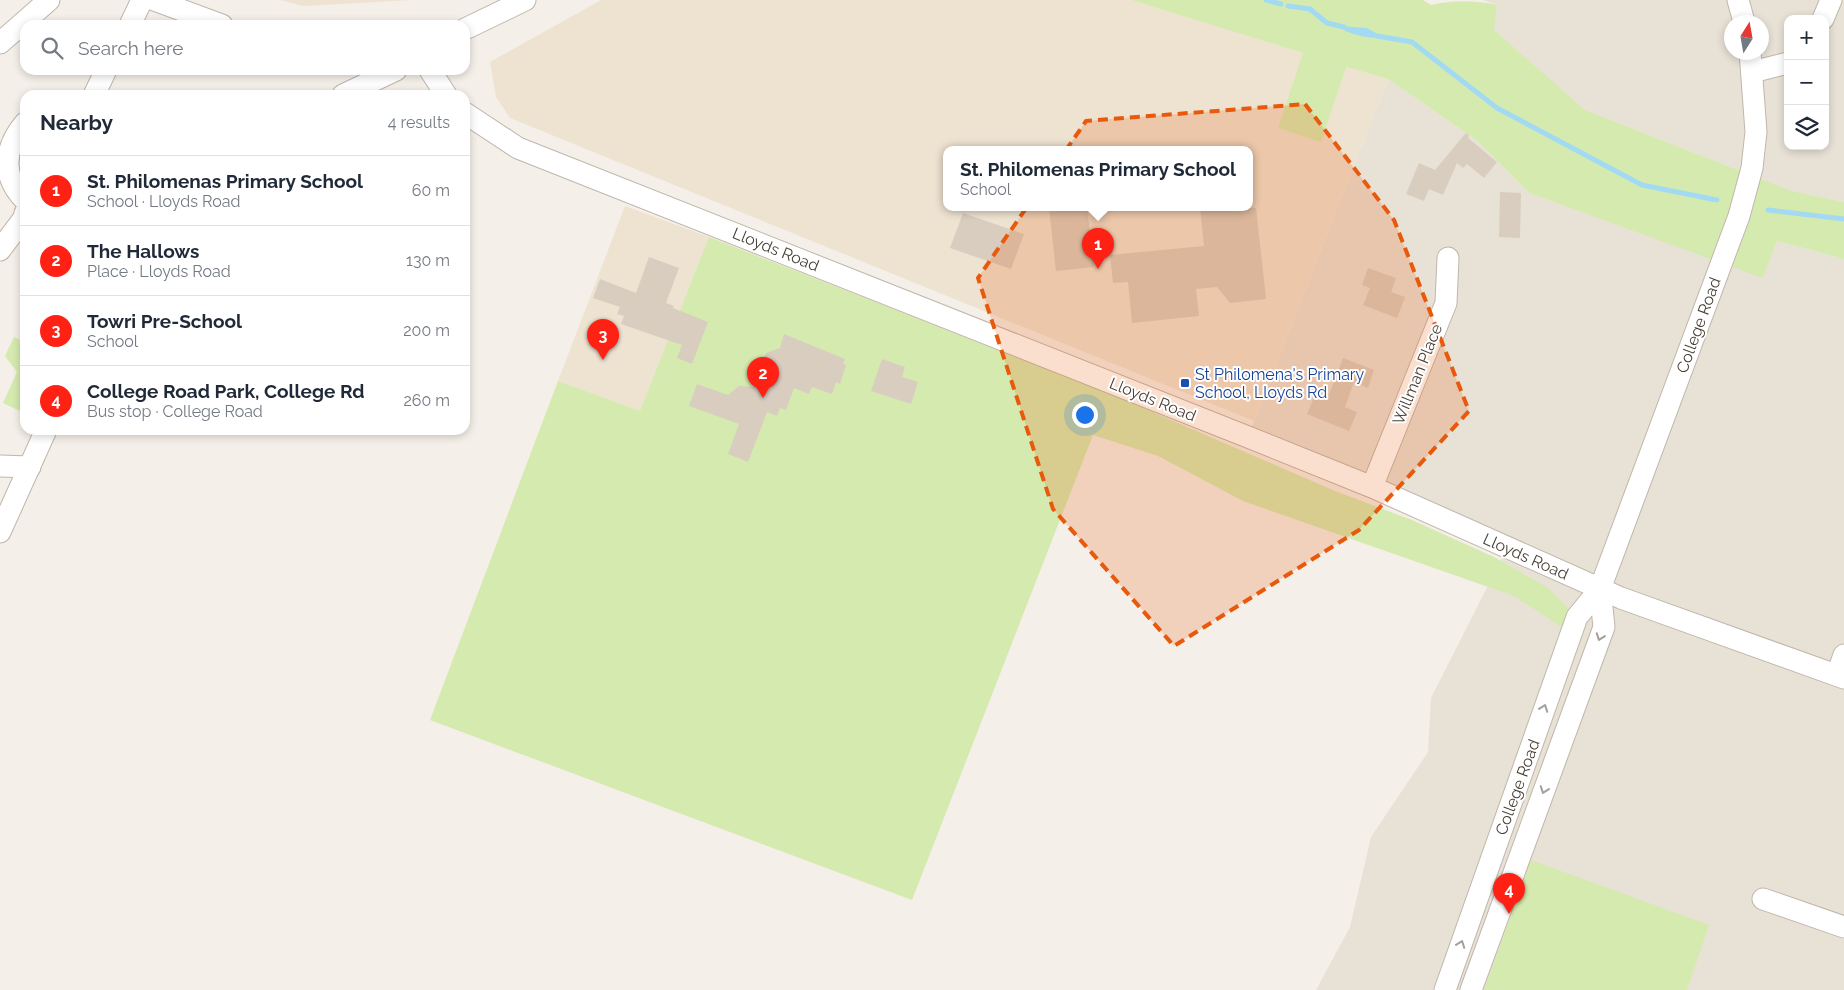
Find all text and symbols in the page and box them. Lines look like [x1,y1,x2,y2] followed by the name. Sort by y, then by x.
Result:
[1724,15,1769,60] north arrow
[1784,15,1829,150] map controls
[1784,15,1829,60] button: +
[20,20,470,75] search box
[38,34,66,62] icon: search
[78,37,184,59] text: Search here
[1784,60,1829,105] button: −
[1784,105,1829,150] button: layers
[40,110,113,135] text: Nearby
[388,113,450,132] text: 4 results
[943,146,1253,211] popup
[960,158,1236,180] text: St. Philomenas Primary School
[87,170,363,192] text: St. Philomenas Primary School
[960,180,1011,199] text: School
[52,181,60,200] text: 1
[412,181,450,200] text: 60 m
[87,192,240,211] text: School · Lloyds Road
[730,224,822,275] street label: Lloyds Road
[1082,228,1114,269] pin: 1
[87,240,199,262] text: The Hallows
[51,251,61,270] text: 2
[406,251,450,270] text: 130 m
[87,262,231,281] text: Place · Lloyds Road
[1672,275,1725,376] street label: College Road
[87,310,242,332] text: Towri Pre-School
[587,319,619,360] pin: 3
[52,321,60,340] text: 3
[403,321,450,340] text: 200 m
[1389,321,1446,427] street label: Willman Place
[87,332,138,351] text: School
[747,357,779,398] pin: 2
[1195,365,1364,402] place label: St Philomena's Primary School, Lloyds Rd
[1107,374,1199,425] street label: Lloyds Road
[1179,377,1191,389] marker: St Philomena's Primary School, Lloyds Rd
[87,380,364,402] text: College Road Park, College Rd
[51,391,61,410] text: 4
[403,391,450,410] text: 260 m
[87,402,263,421] text: Bus stop · College Road
[1072,402,1098,428] your location
[1480,529,1571,584] street label: Lloyds Road
[1596,632,1606,641] one-way arrow
[1539,705,1549,713] one-way arrow
[1491,737,1544,838] street label: College Road
[1540,785,1550,793] one-way arrow
[1493,873,1525,914] pin: 4
[1455,940,1465,949] one-way arrow

